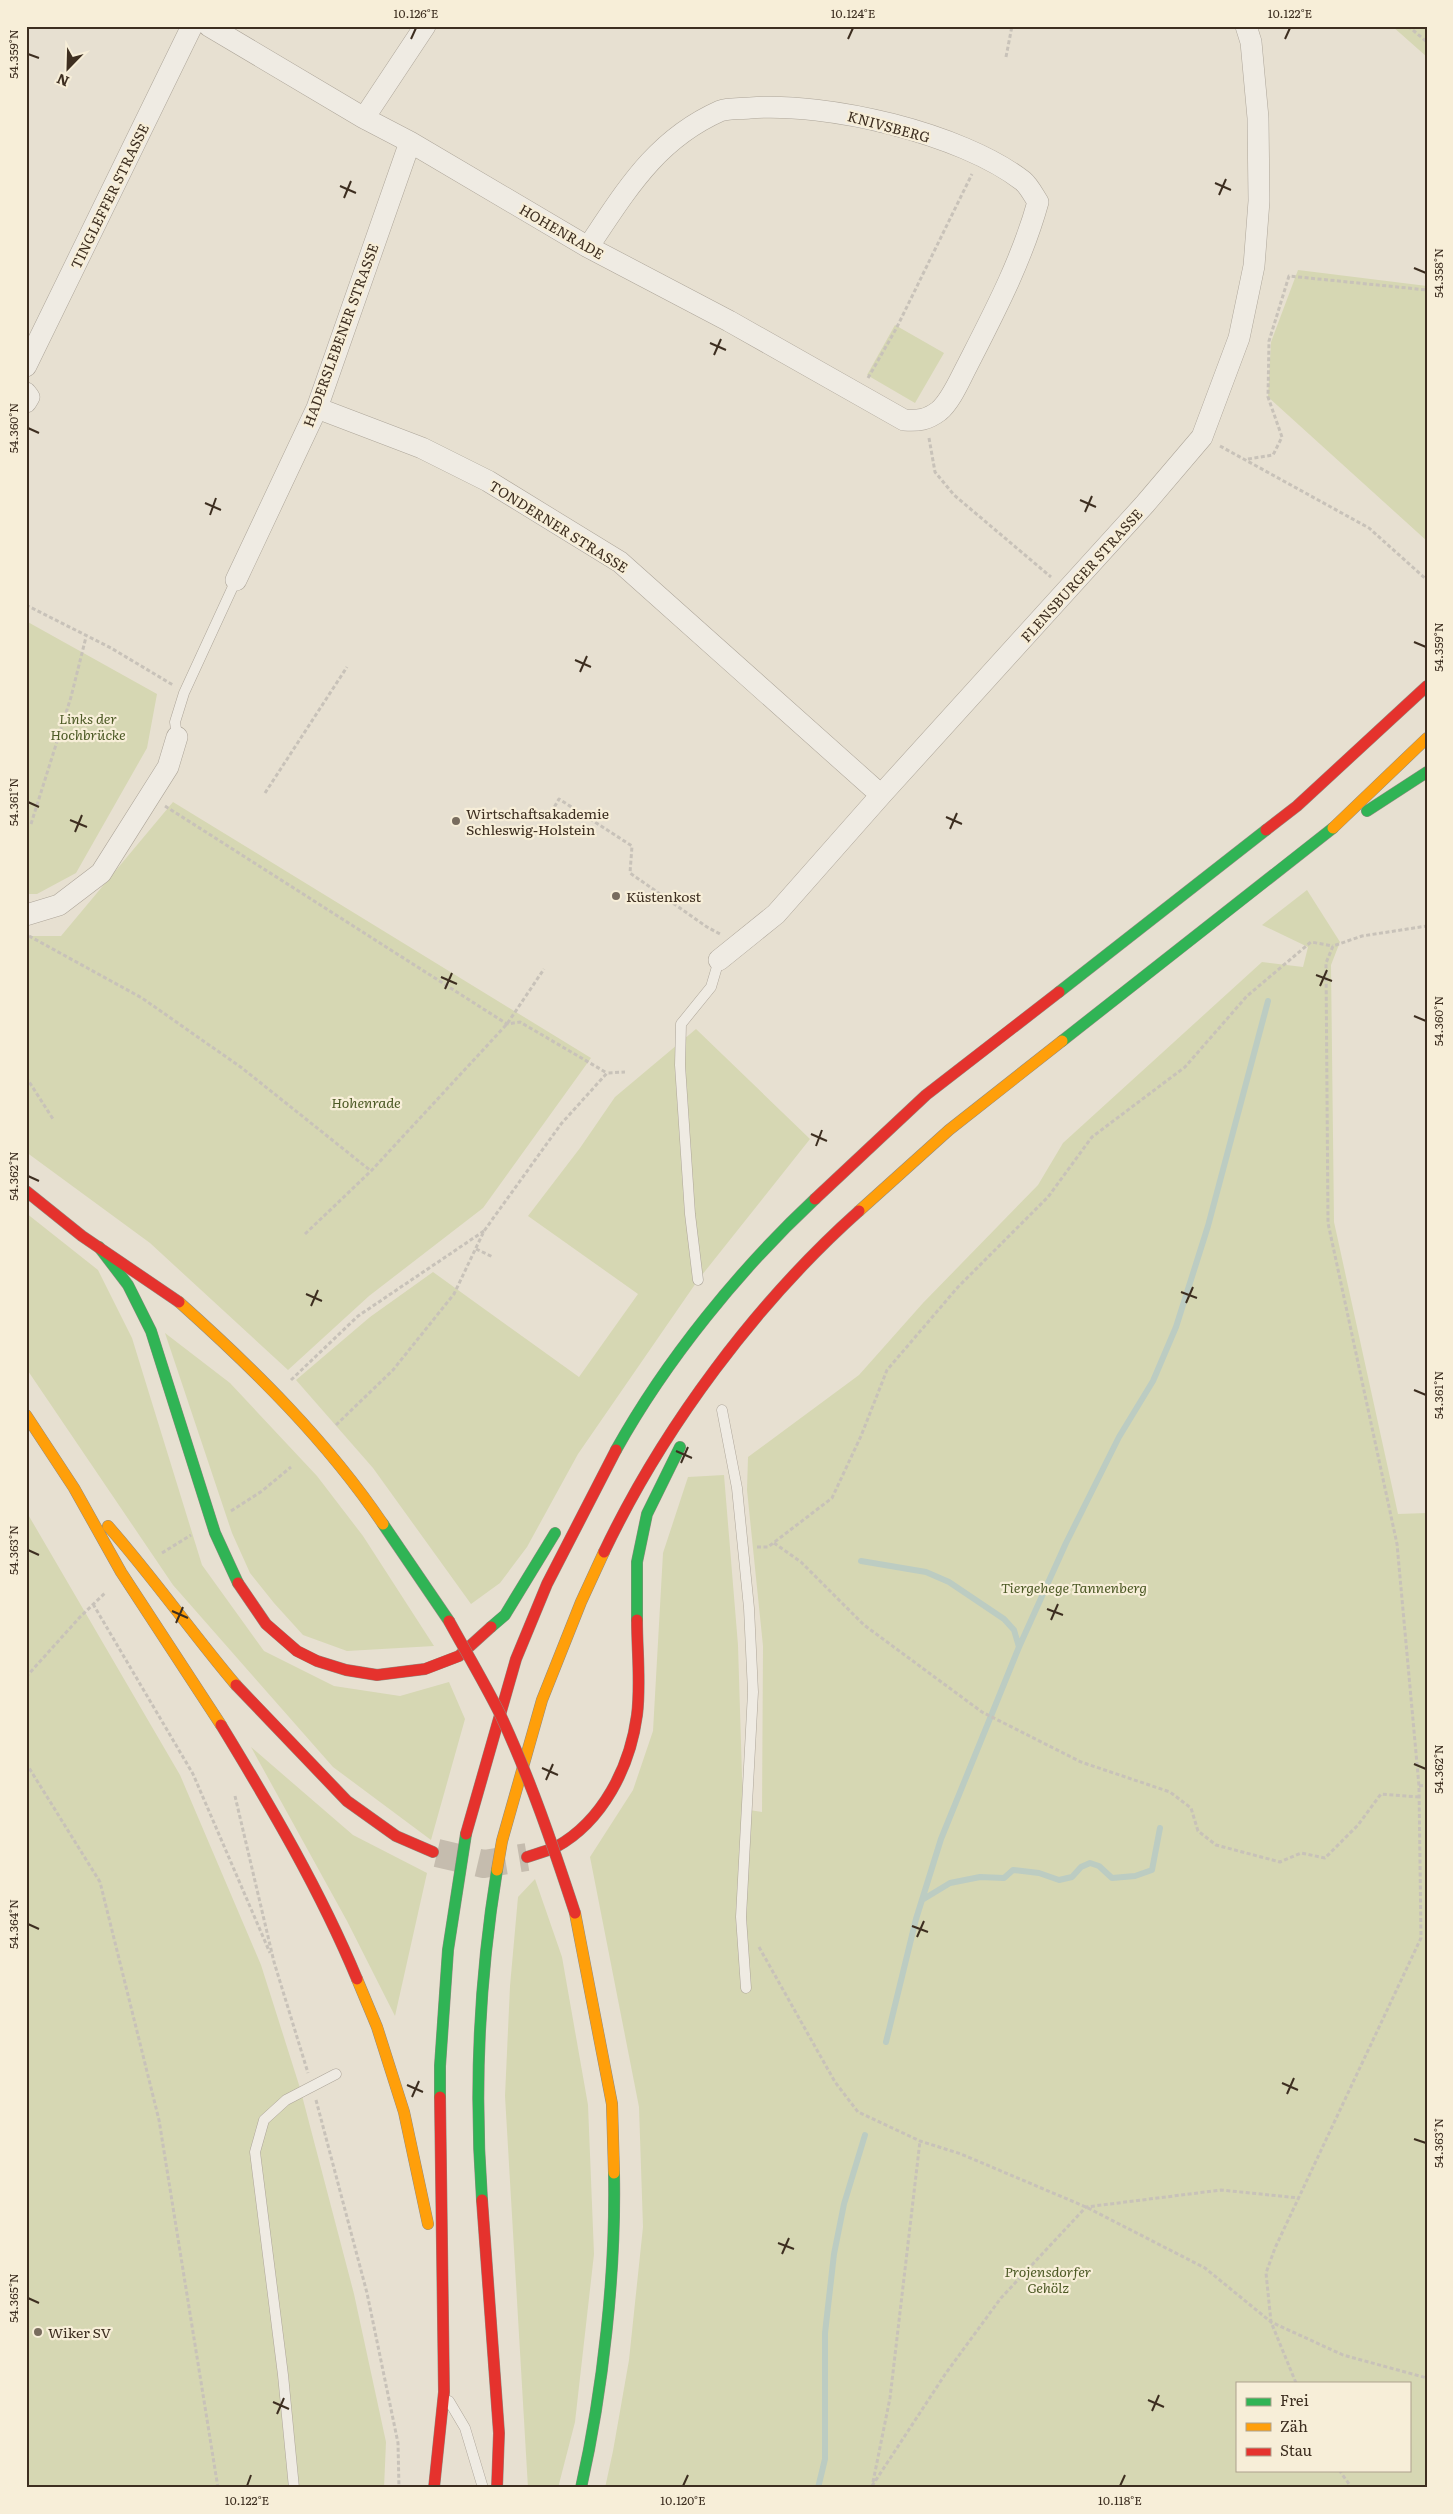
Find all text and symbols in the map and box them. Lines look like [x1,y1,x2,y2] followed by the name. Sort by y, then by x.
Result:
[394,4,439,22] text: 10.126°E
[831,4,876,22] text: 10.124°E
[1268,4,1313,22] text: 10.122°E
[4,29,22,79] text: 54.359°N
[42,42,92,92] north arrow
[53,69,72,92] text: N
[846,105,933,147] street label: KNIVSBERG
[65,120,153,272] street label: TINGLEFFER STRASSE
[516,199,608,263] street label: HOHENRADE
[297,240,383,430] street label: HADERSLEBENER STRASSE
[1429,248,1447,298] text: 54.358°N
[4,403,22,453] text: 54.360°N
[486,475,632,577] street label: TONDERNER STRASSE
[1016,504,1147,646] street label: FLENSBURGER STRASSE
[1429,622,1447,672] text: 54.359°N
[50,708,126,744] park label: Links der Hochbrücke
[4,778,22,826] text: 54.361°N
[466,803,609,839] place label: Wirtschaftsakademie Schleswig-Holstein
[450,815,462,827] marker: Wirtschaftsakademie Schleswig-Holstein
[626,886,702,906] place label: Küstenkost
[610,890,622,902] marker: Küstenkost
[1429,996,1447,1046] text: 54.360°N
[331,1092,401,1112] park label: Hohenrade
[4,1151,22,1201] text: 54.362°N
[1429,1371,1447,1419] text: 54.361°N
[4,1525,22,1575] text: 54.363°N
[1001,1577,1147,1597] park label: Tiergehege Tannenberg
[1429,1744,1447,1794] text: 54.362°N
[4,1899,22,1949] text: 54.364°N
[1429,2118,1447,2168] text: 54.363°N
[1005,2261,1092,2297] park label: Projensdorfer Gehölz
[4,2273,22,2323] text: 54.365°N
[48,2322,112,2342] place label: Wiker SV
[32,2326,44,2338] marker: Wiker SV
[1236,2382,1410,2472] legend
[1280,2388,1309,2411] text: Frei
[1280,2414,1308,2437] text: Zäh
[1280,2438,1312,2461] text: Stau
[225,2491,270,2509] text: 10.122°E
[660,2491,706,2509] text: 10.120°E
[1098,2491,1142,2509] text: 10.118°E

